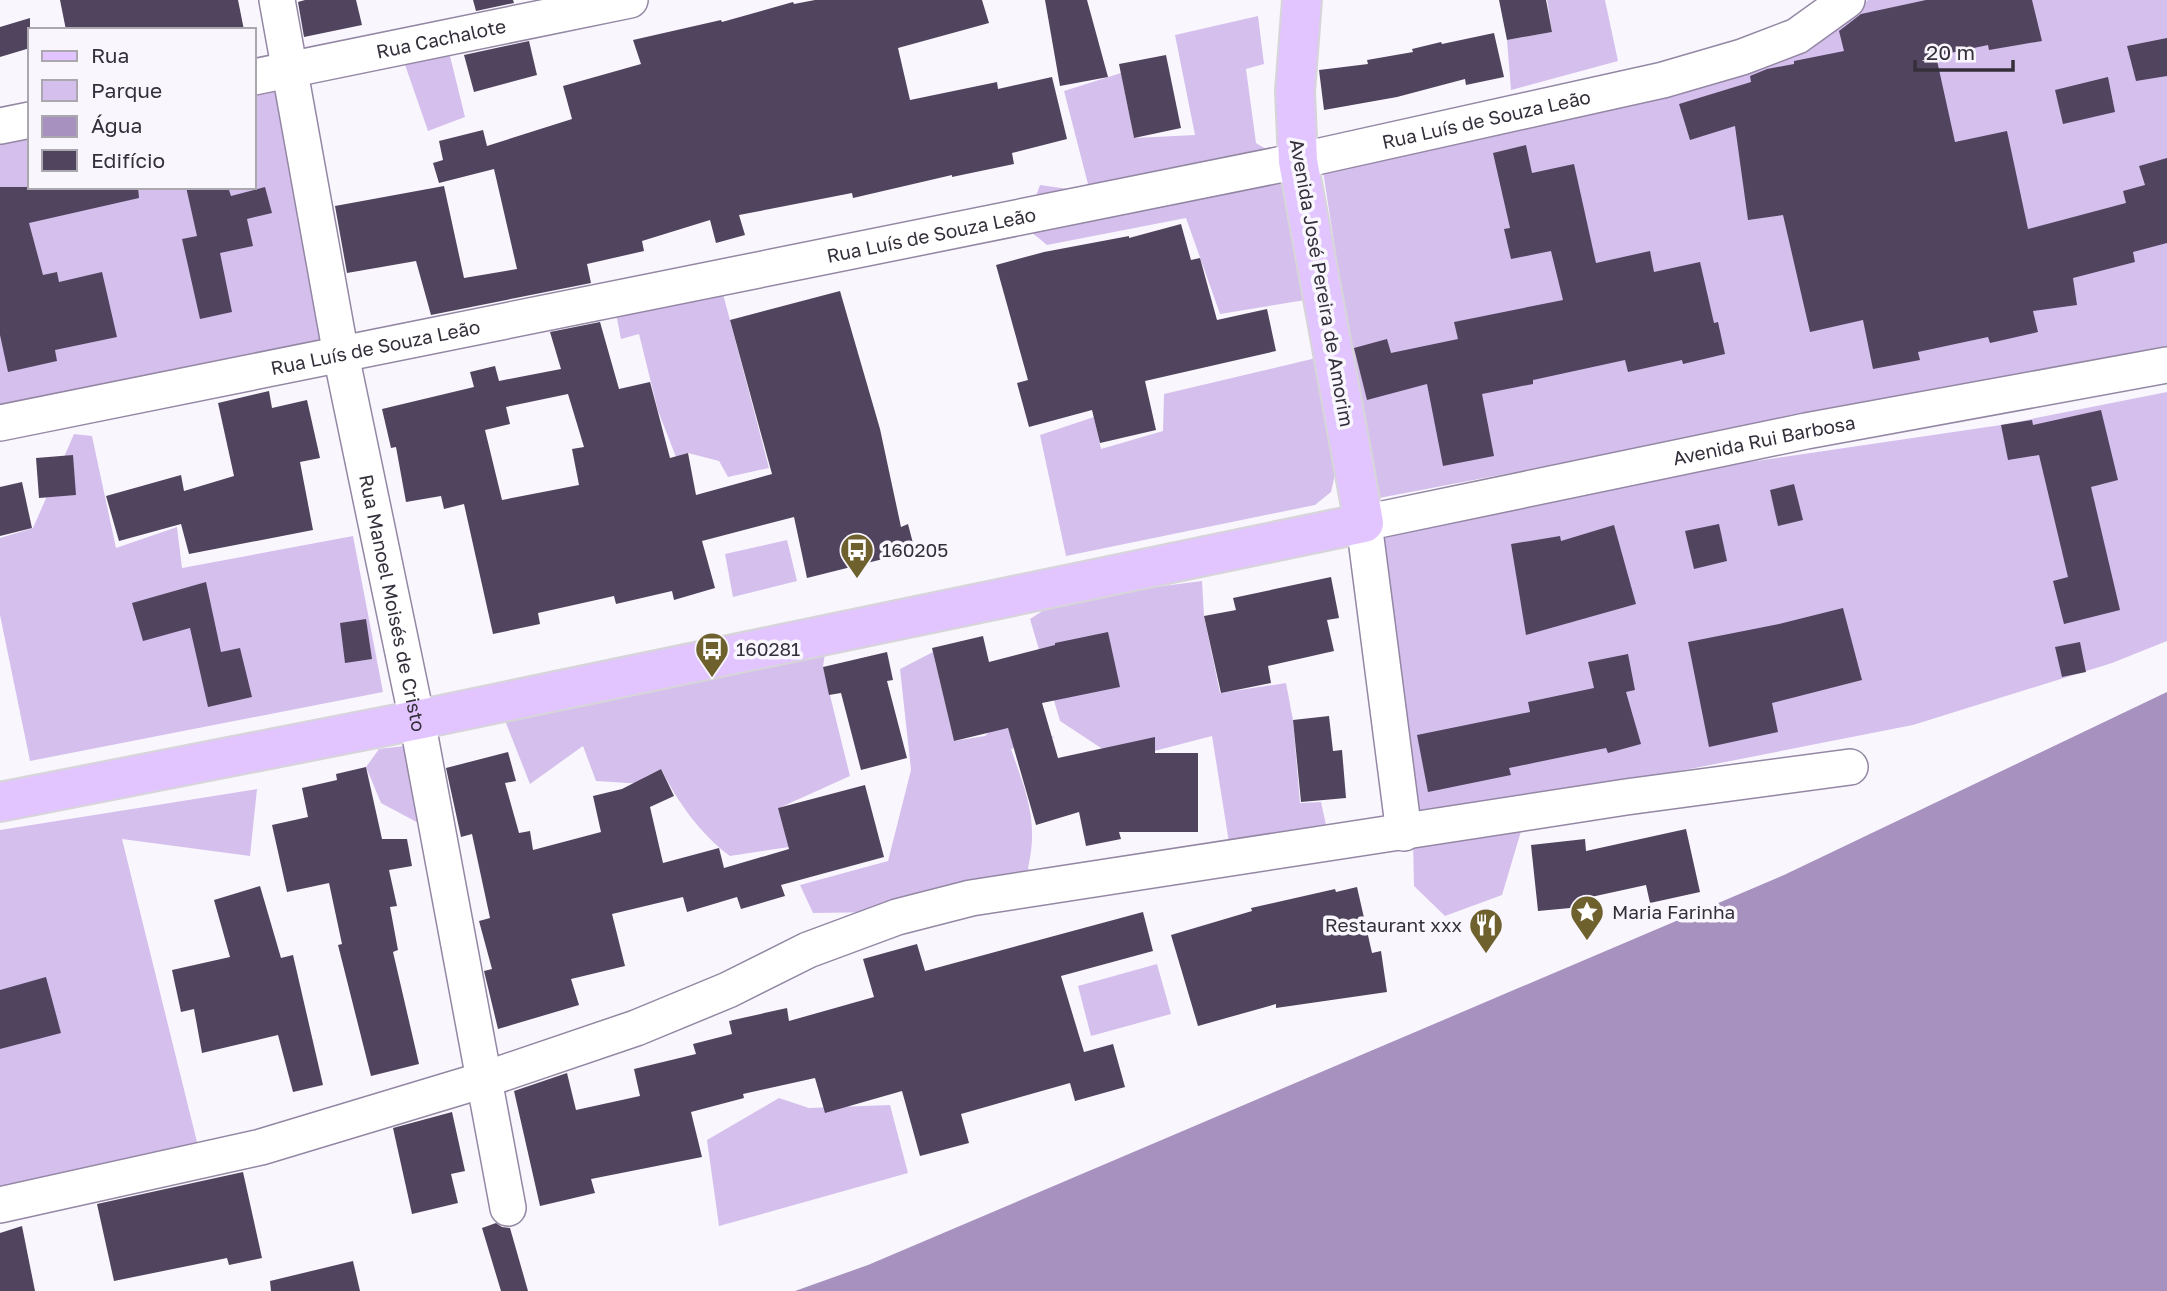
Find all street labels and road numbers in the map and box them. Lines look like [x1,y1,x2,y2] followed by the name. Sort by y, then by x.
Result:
[374,14,508,63] street label: Rua Cachalote
[1380,84,1593,153] street label: Rua Luís de Souza Leão
[1286,137,1359,429] street label: Avenida José Pereira de Amorim
[824,202,1038,267] street label: Rua Luís de Souza Leão
[269,314,482,379] street label: Rua Luís de Souza Leão
[1671,410,1857,469] street label: Avenida Rui Barbosa
[355,472,431,733] street label: Rua Manoel Moisés de Cristo

